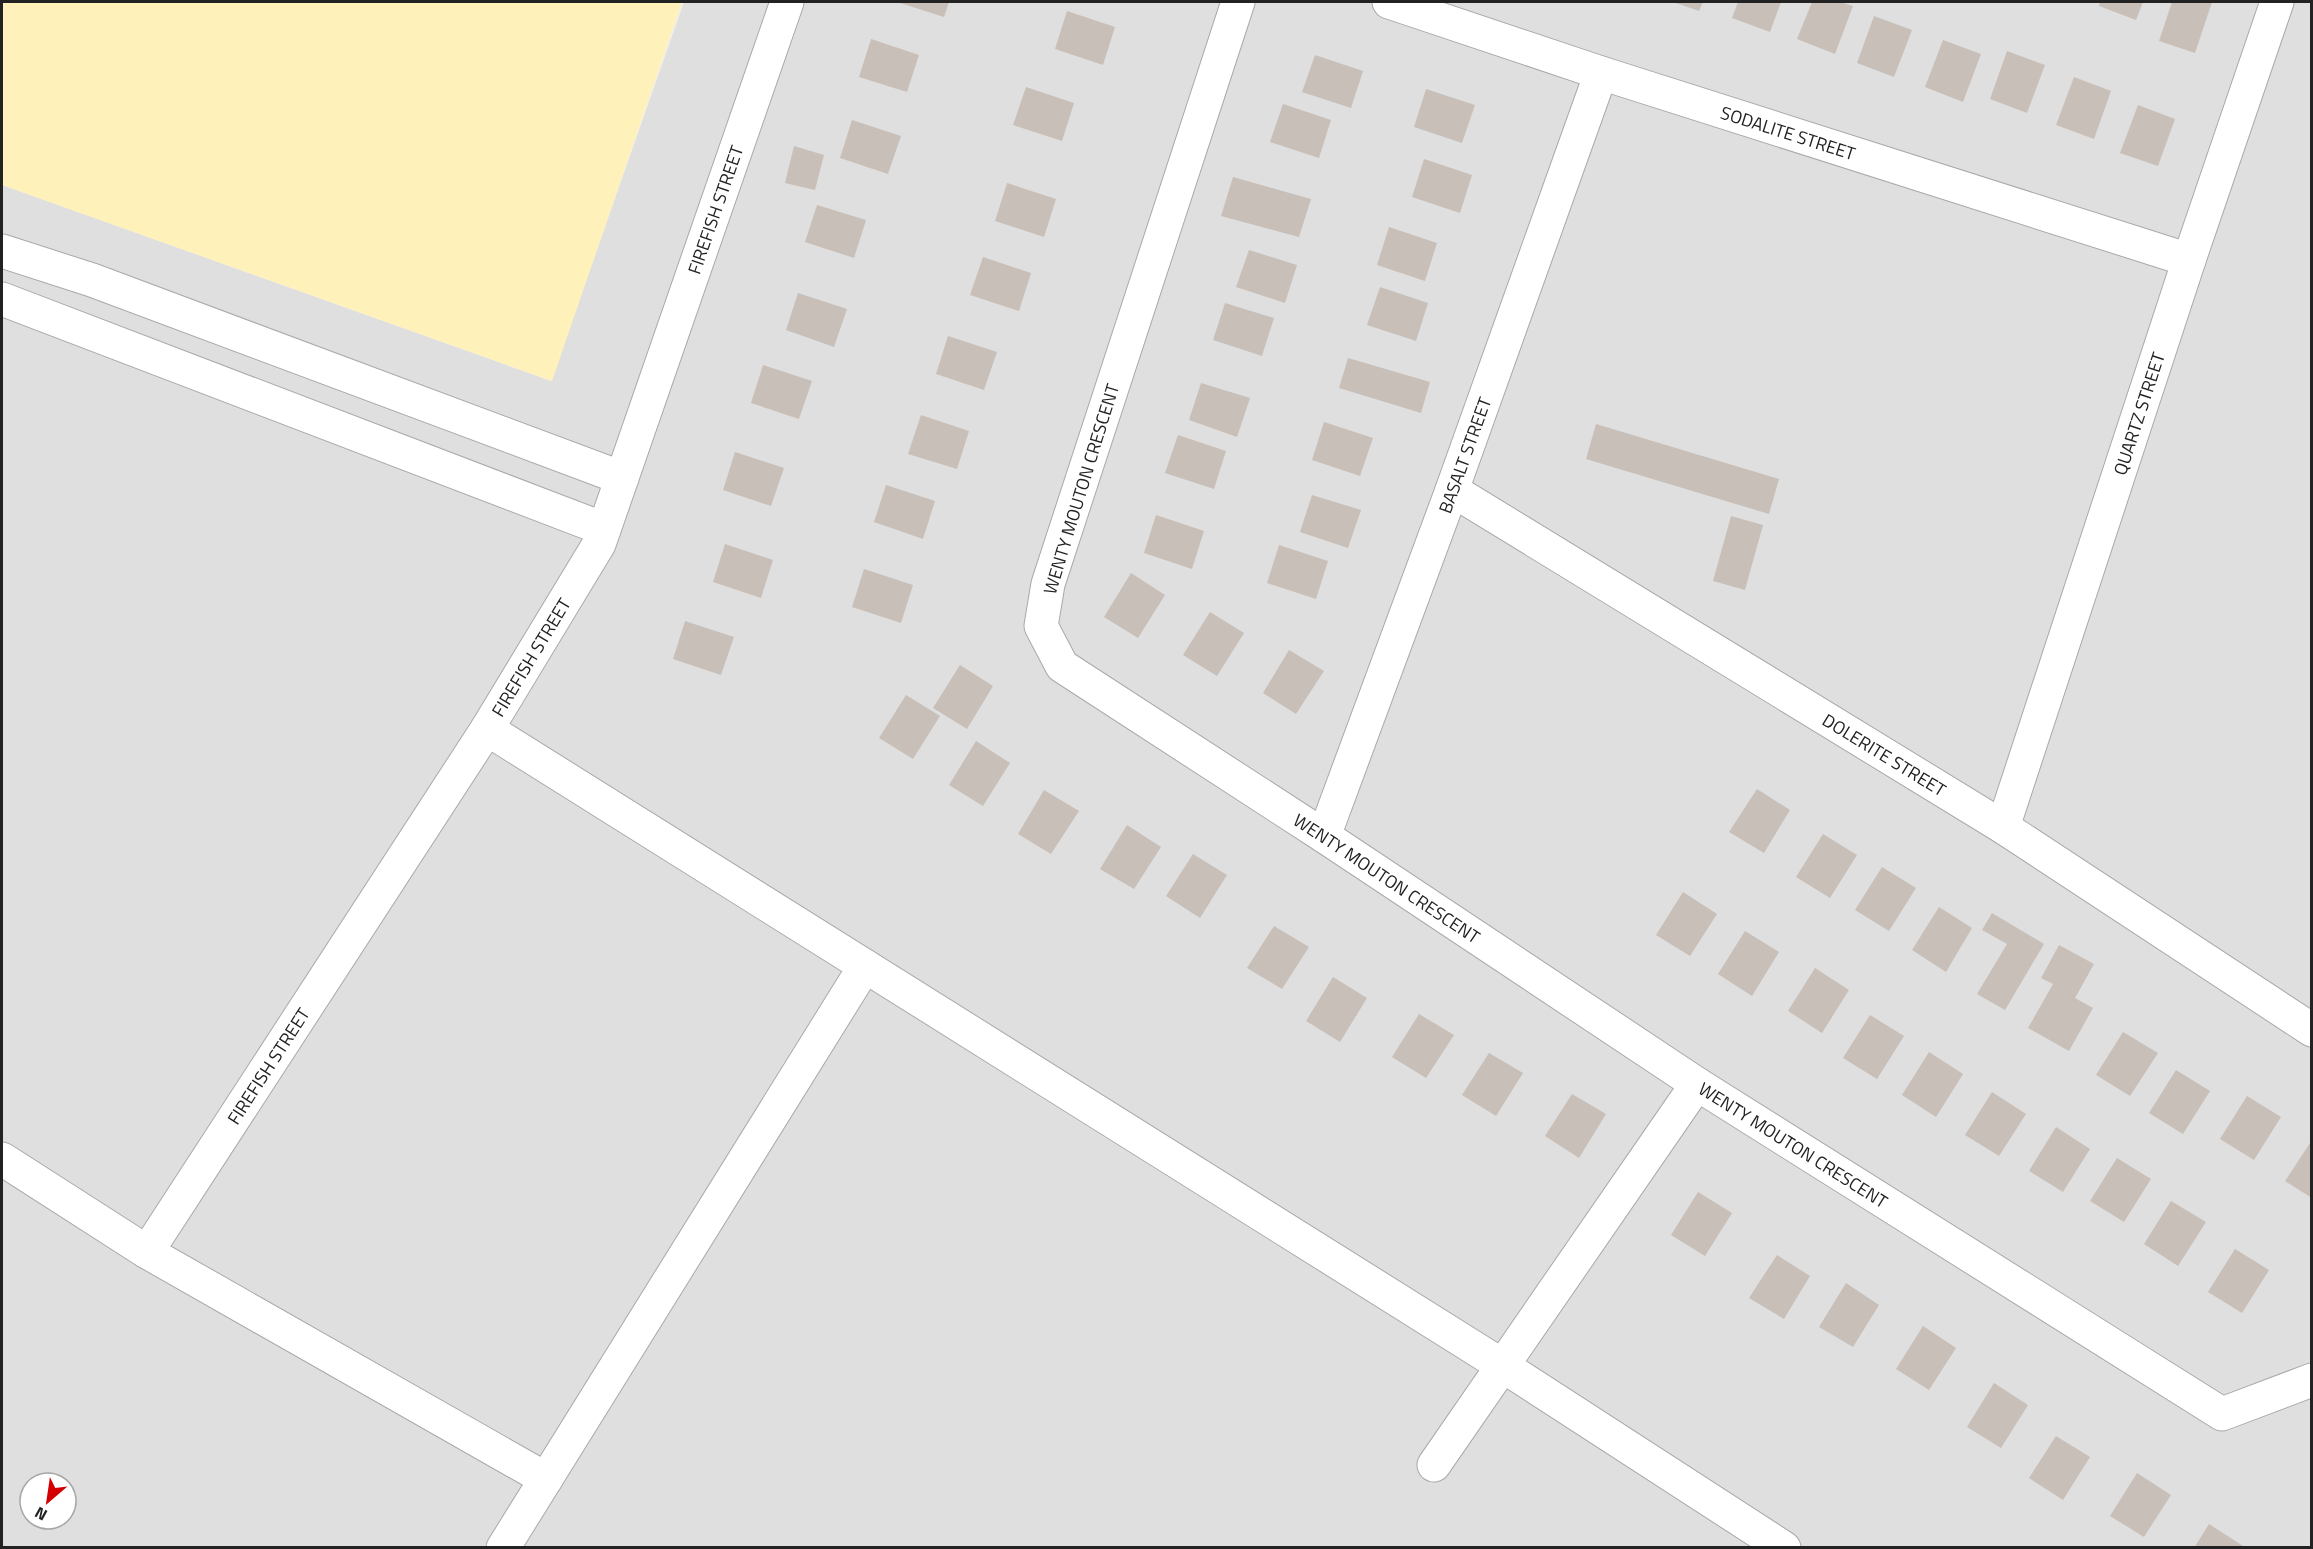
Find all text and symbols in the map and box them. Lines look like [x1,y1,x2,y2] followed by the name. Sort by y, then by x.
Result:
[1717,98,1859,167] street label: SODALITE STREET
[680,141,750,278] street label: FIREFISH STREET
[2106,348,2172,479] street label: QUARTZ STREET
[1036,380,1126,598] street label: WENTY MOUTON CRESCENT
[1431,393,1498,517] street label: BASALT STREET
[484,592,577,721] street label: FIREFISH STREET
[1817,706,1952,803] street label: DOLERITE STREET
[1288,806,1486,950] street label: WENTY MOUTON CRESCENT
[220,1002,316,1130] street label: FIREFISH STREET
[1693,1075,1894,1215] street label: WENTY MOUTON CRESCENT
[18,1471,78,1531] north arrow
[30,1501,51,1527] text: N

